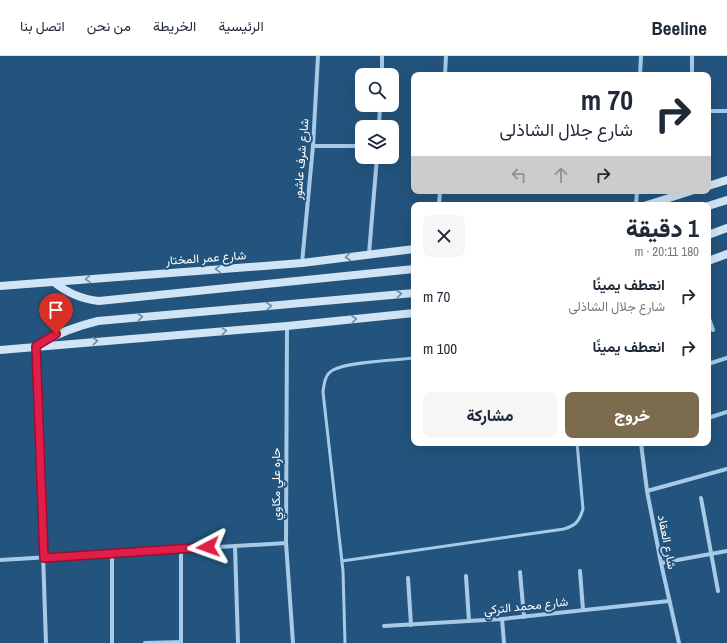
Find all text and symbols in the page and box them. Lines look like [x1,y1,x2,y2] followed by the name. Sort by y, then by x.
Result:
[652,15,707,41] text: Beeline
[20,17,65,35] text: اتصل بنا
[87,17,131,35] text: من نحن
[153,17,196,35] text: الخريطة
[218,17,264,35] text: الرئيسية
[355,68,399,164] map controls
[355,68,399,112] button: search
[581,81,633,119] text: 70 m
[647,88,699,140] icon: right
[499,117,633,142] text: شارع جلال الشاذلى
[289,118,314,201] street label: شارع شرف عاشور
[355,120,399,164] button: layers
[508,164,530,186] icon: left
[550,164,572,186] icon: ahead
[592,164,614,186] icon: right
[626,212,699,244] text: 1 دقيقة
[423,215,465,257] button: close
[635,243,699,260] text: 180 m · 20:11
[164,247,247,270] street label: شارع عمر المختار
[344,252,351,261] one-way arrow
[215,264,221,273] one-way arrow
[85,274,92,283] one-way arrow
[592,274,665,295] text: انعطف يمينًا
[677,285,699,307] icon: right
[423,286,450,307] text: 70 m
[396,290,402,299] one-way arrow
[39,293,73,334] pin
[569,298,665,315] text: شارع جلال الشاذلى
[45,299,67,321] icon: arrive
[266,301,272,310] one-way arrow
[137,313,143,322] one-way arrow
[351,315,357,324] one-way arrow
[221,326,227,335] one-way arrow
[592,336,665,357] text: انعطف يمينًا
[92,337,98,346] one-way arrow
[677,337,699,359] icon: right
[423,338,457,359] text: 100 m
[423,392,557,438] button: مشاركة
[565,392,699,438] button: خروج
[268,448,286,520] street label: حاره علي مكاوي
[653,514,680,571] street label: شارع العقاد
[187,526,229,568] position arrow
[483,594,569,620] street label: شارع محمد التركي

